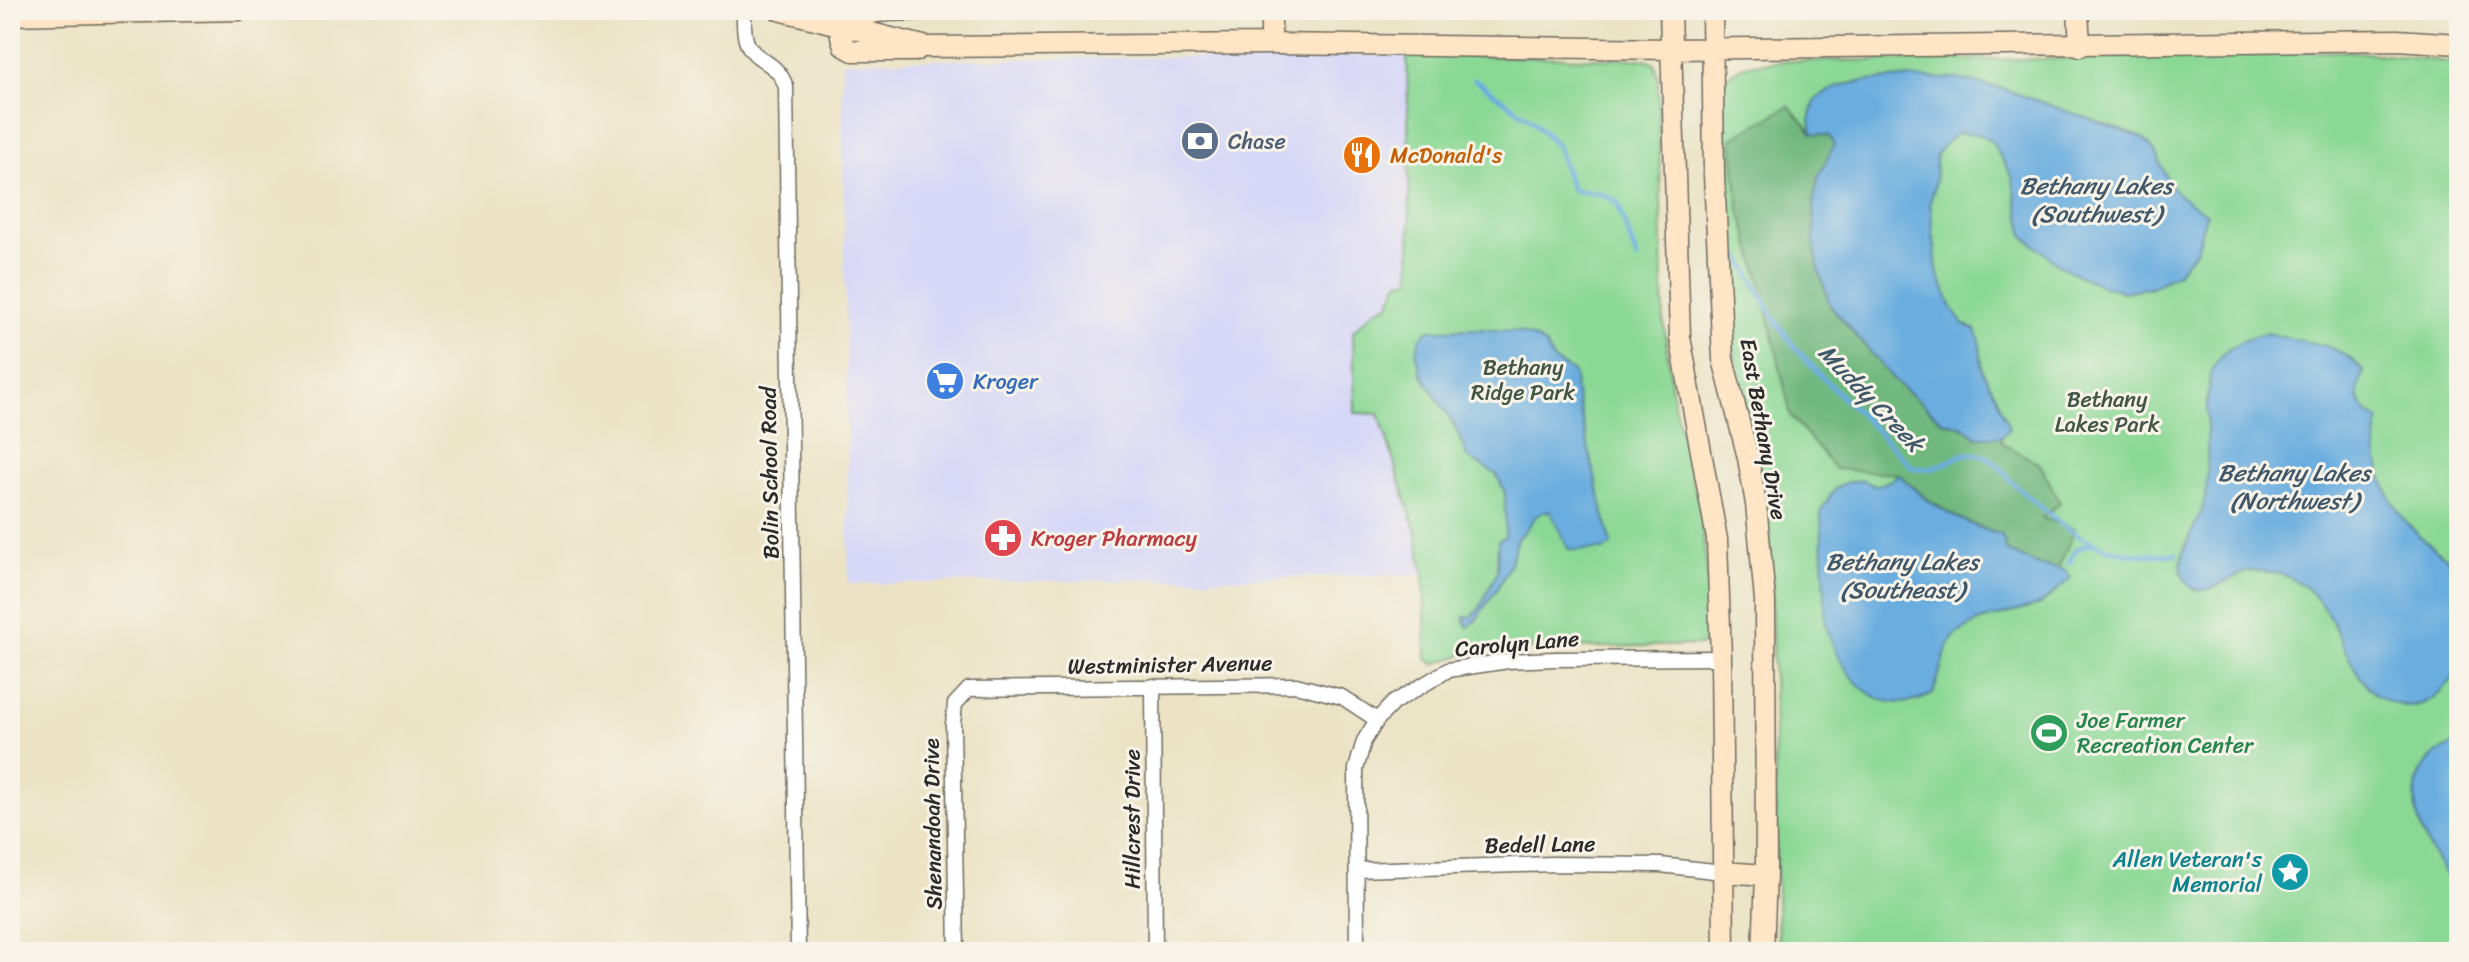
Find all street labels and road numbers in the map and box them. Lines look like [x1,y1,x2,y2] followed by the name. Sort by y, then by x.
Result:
[1728,335,1799,523] street label: East Bethany Drive
[748,385,791,560] street label: Bolin School Road
[1453,619,1581,668] street label: Carolyn Lane
[1067,643,1273,686] street label: Westminister Avenue
[912,738,953,910] street label: Shenandoah Drive
[1113,749,1152,889] street label: Hillcrest Drive
[1484,824,1596,865] street label: Bedell Lane

